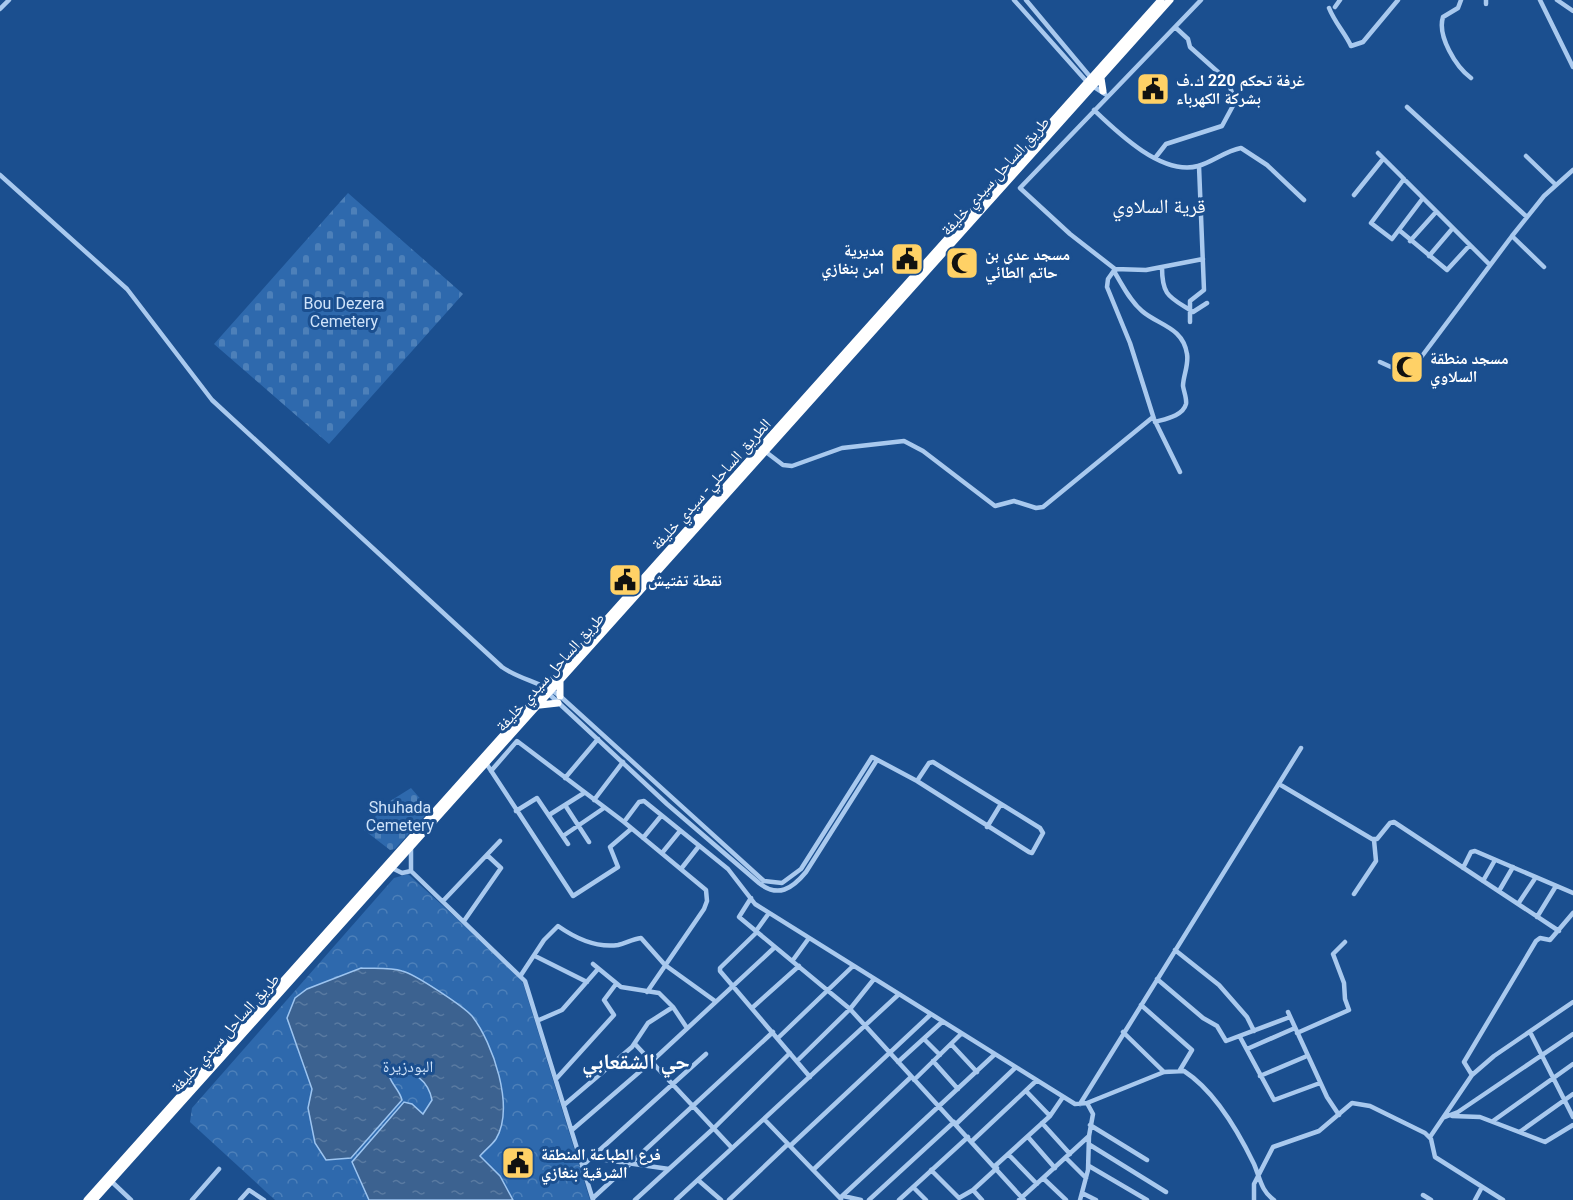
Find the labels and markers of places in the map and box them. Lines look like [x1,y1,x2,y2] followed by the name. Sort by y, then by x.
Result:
[1135,71,1171,107] public building icon: غرفة تحكم 220 ك.ف بشركة الكهرباء
[1176,71,1305,108] place label: غرفة تحكم 220 ك.ف بشركة الكهرباء
[821,241,884,280] place label: مديرية امن بنغازي
[889,241,925,277] public building icon: مديرية امن بنغازي
[944,245,980,281] mosque icon: مسجد عدي بن حاتم الطائي
[985,245,1070,284] place label: مسجد عدي بن حاتم الطائي
[1389,349,1425,385] mosque icon: مسجد منطقة السلاوي
[1430,349,1509,388] place label: مسجد منطقة السلاوي
[607,562,643,598] public building icon: نقطة تفتيش
[648,571,722,590] place label: نقطة تفتيش
[500,1145,536,1181] public building icon: فرع الطباعة المنطقة الشرقية بنغازي
[541,1145,661,1184] place label: فرع الطباعة المنطقة الشرقية بنغازي

